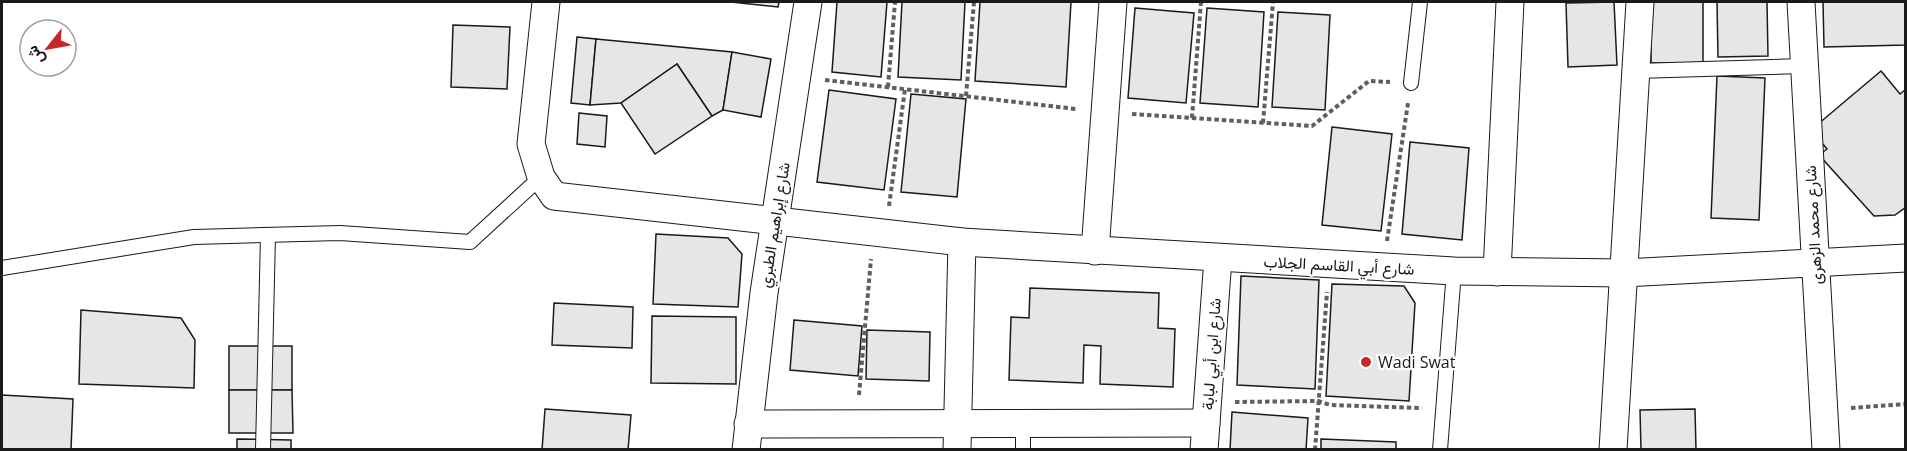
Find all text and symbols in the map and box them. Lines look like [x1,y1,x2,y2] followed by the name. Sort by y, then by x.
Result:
[18,18,78,78] north arrow
[21,42,50,70] text: ش
[753,161,798,290] street label: شارع إبراهيم الطبري
[1799,165,1828,285] street label: شارع محمد الزهرى
[1263,250,1415,283] street label: شارع أبي القاسم الجلاب
[1196,297,1229,411] street label: شارع ابن أبي لبابة
[1378,351,1456,373] place label: Wadi Swat
[1359,355,1373,369] marker: Wadi Swat

